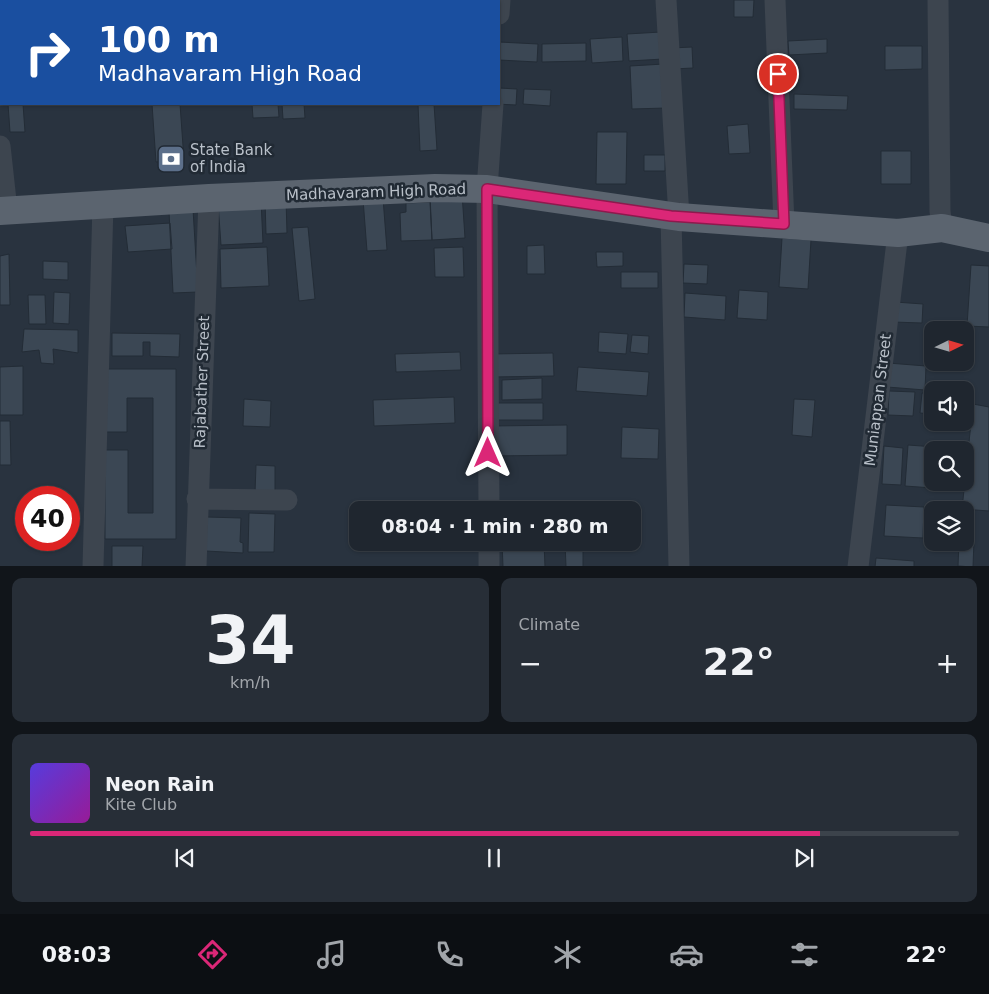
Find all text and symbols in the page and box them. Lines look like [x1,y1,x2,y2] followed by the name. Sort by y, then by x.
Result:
[15,20,80,85] icon: right
[98,20,220,60] text: 100 m
[757,53,799,95] pin
[764,60,792,88] icon: arrive
[98,61,362,86] text: Madhavaram High Road
[190,141,272,176] place label: State Bank of India
[156,144,186,174] bank icon: State Bank of India
[286,180,466,204] street label: Madhavaram High Road
[191,315,213,449] street label: Rajabather Street
[924,321,974,371] north arrow
[924,321,974,551] map controls
[861,333,895,467] street label: Muniappan Street
[924,381,974,431] button: sound
[461,426,513,478] position arrow
[924,441,974,491] button: search
[15,486,80,551] speed limit sign: 40
[924,501,974,551] button: layers
[381,515,609,537] text: 08:04 · 1 min · 280 m
[205,603,295,678] text: 34
[519,615,580,634] text: Climate
[703,640,775,684] text: 22°
[519,647,542,680] text: −
[936,647,959,680] text: +
[230,673,270,692] text: km/h
[105,773,214,795] text: Neon Rain
[105,795,177,814] text: Kite Club
[171,844,199,872] icon: previous
[480,844,508,872] icon: pause
[790,844,818,872] icon: next
[195,937,230,972] icon: directions
[314,937,349,972] icon: music
[432,937,467,972] icon: phone
[550,937,585,972] icon: climate
[669,937,704,972] icon: car
[787,937,822,972] icon: filters
[42,942,112,967] text: 08:03
[906,942,947,967] text: 22°

